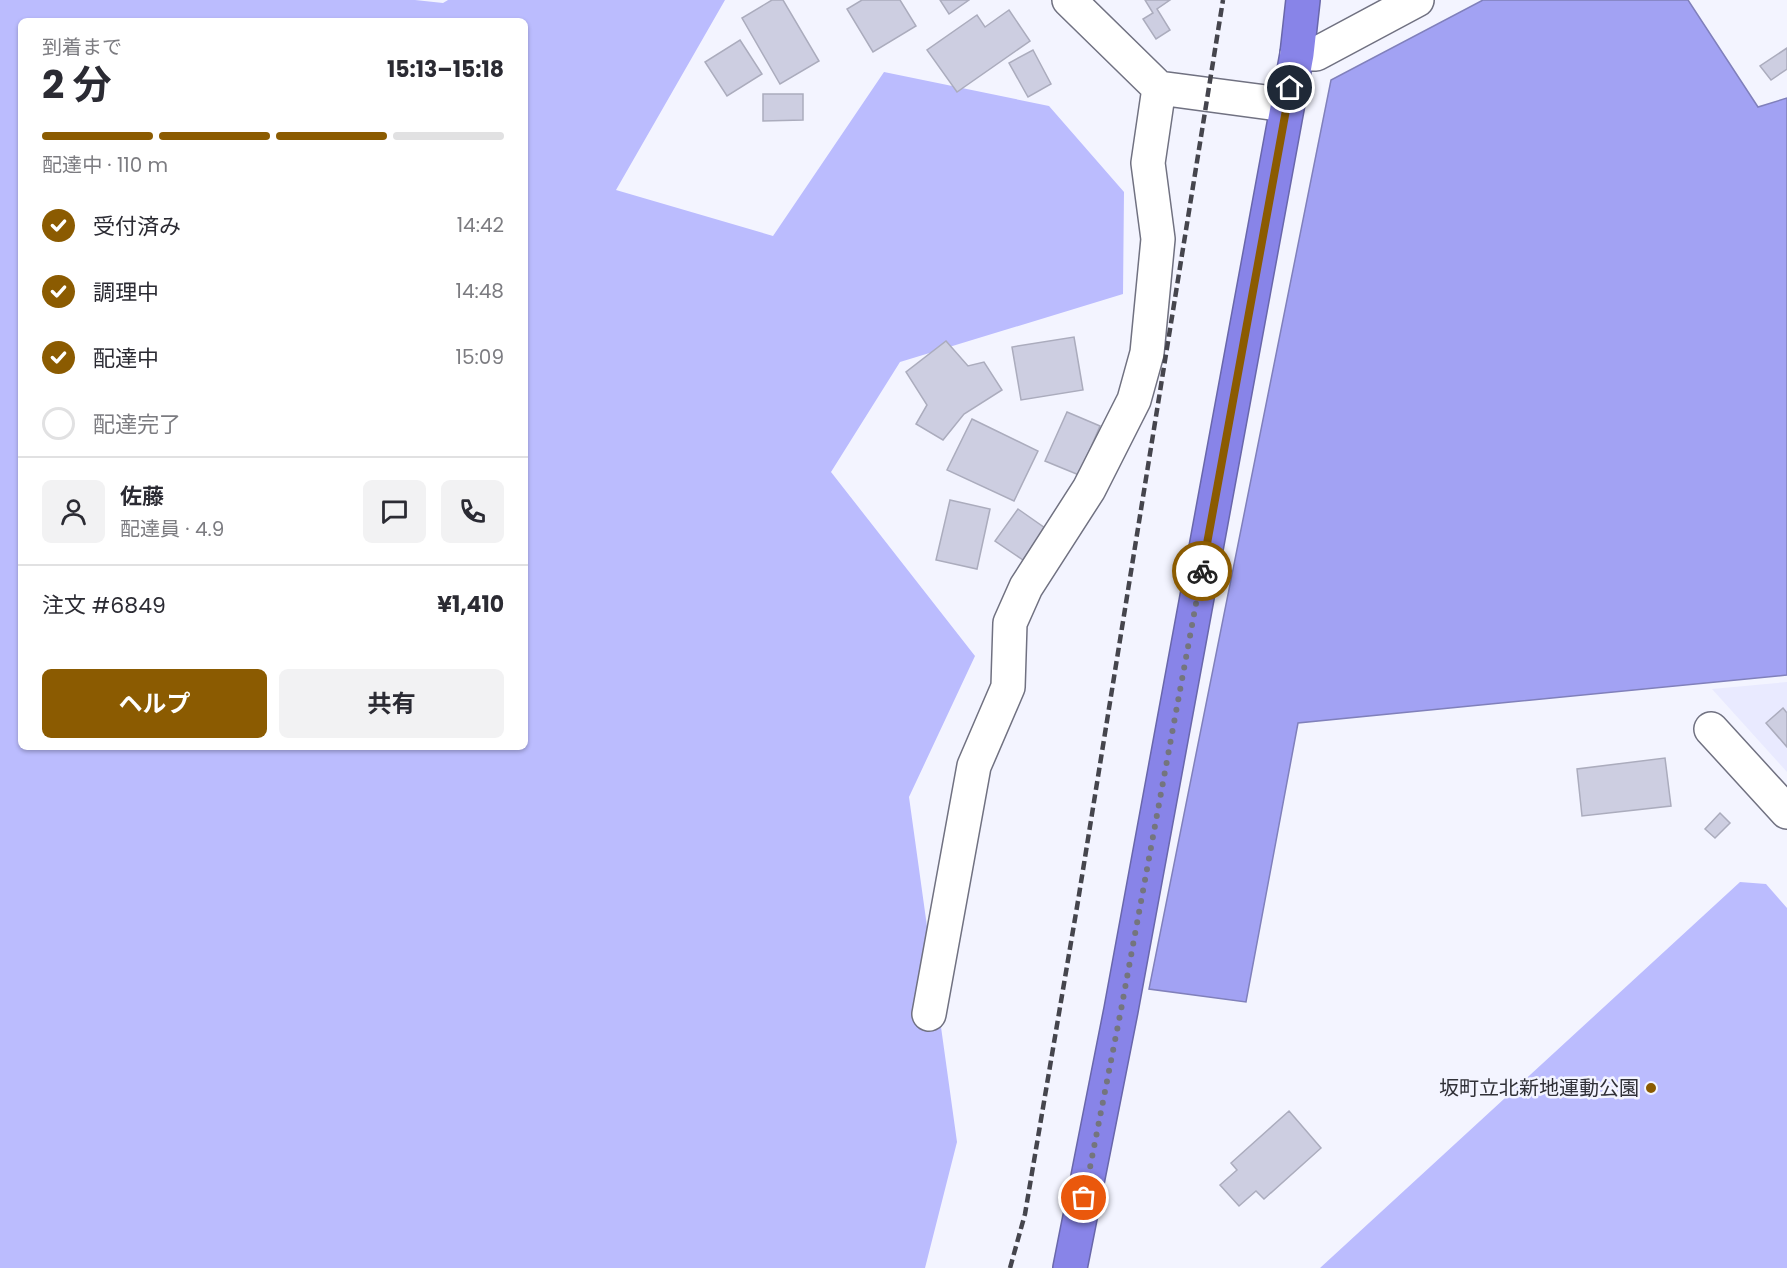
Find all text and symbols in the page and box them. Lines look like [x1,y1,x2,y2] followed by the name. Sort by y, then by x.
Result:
[42,33,122,61] text: 到着まで
[387,54,504,85] text: 15:13–15:18
[42,57,112,112] text: 2 分
[1264,62,1315,113] pin
[1273,71,1306,104] icon: home
[42,151,168,179] text: 配達中 · 110 m
[42,209,75,242] icon: check
[93,211,181,242] text: 受付済み
[457,211,504,239] text: 14:42
[42,275,75,308] icon: check
[93,277,159,308] text: 調理中
[456,277,504,305] text: 14:48
[42,341,75,374] icon: check
[93,343,159,374] text: 配達中
[456,343,504,371] text: 15:09
[93,409,181,440] text: 配達完了
[42,480,105,543] button: person
[363,480,426,543] button: chat
[441,480,504,543] button: phone
[120,481,164,512] text: 佐藤
[120,515,224,543] text: 配達員 · 4.9
[1172,541,1232,601] courier
[1186,555,1219,588] icon: bike
[437,589,504,620] text: ¥1,410
[42,590,166,621] text: 注文 #6849
[42,669,267,738] button: ヘルプ
[279,669,504,738] button: 共有
[1439,1074,1639,1102] place label: 坂町立北新地運動公園
[1644,1081,1658,1095] marker: 坂町立北新地運動公園
[1058,1172,1109,1223] pin
[1067,1181,1100,1214] icon: bag

